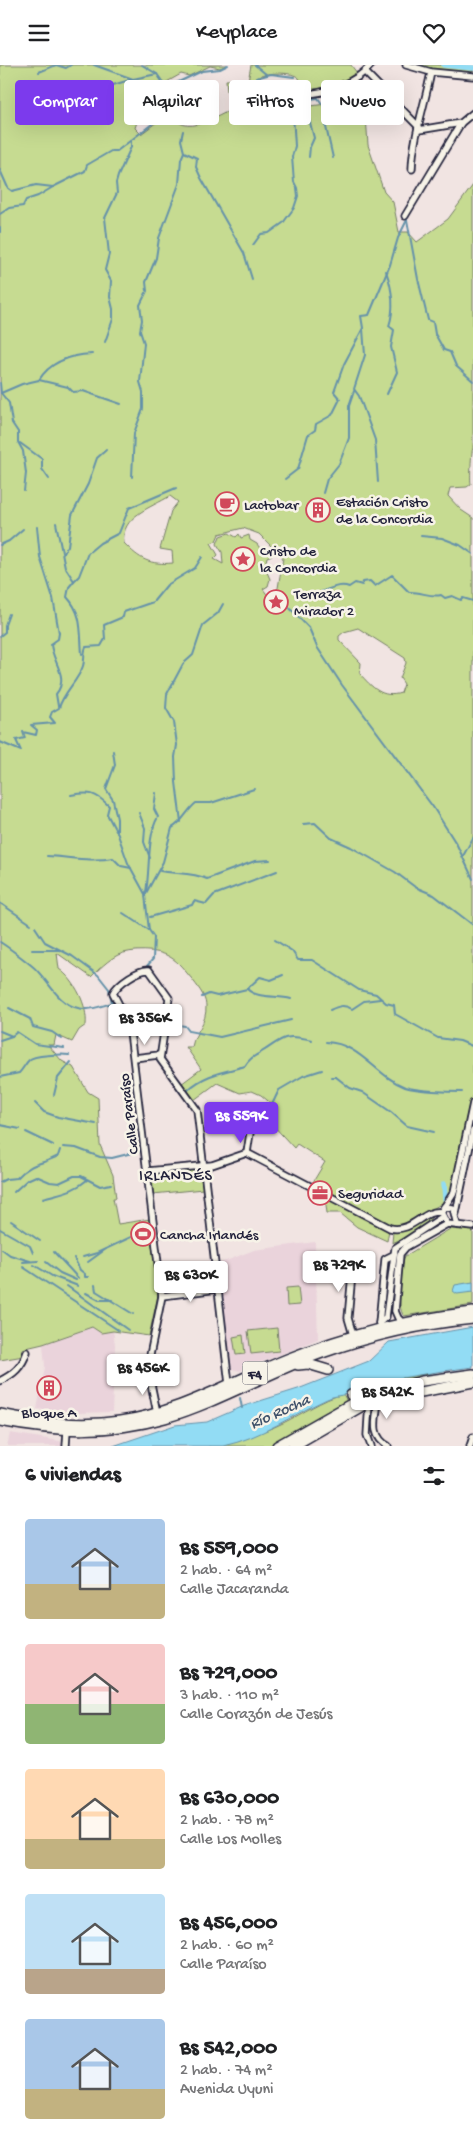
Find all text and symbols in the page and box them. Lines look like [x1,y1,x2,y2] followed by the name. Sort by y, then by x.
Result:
[25,19,53,47] icon: menu
[420,19,448,47] icon: heart
[196,20,277,46] text: Keyplace
[15,80,114,125] chip: Comprar
[124,80,219,125] chip: Alquilar
[229,80,311,125] chip: Filtros
[321,80,404,125] chip: Nuevo
[214,491,240,517] cafe icon: Lactobar
[336,494,434,529] place label: Estación Cristo de la Concordia
[244,497,300,515] place label: Lactobar
[305,497,331,523] building icon: Estación Cristo de la Concordia
[260,543,337,578] place label: Cristo de la Concordia
[230,546,256,572] place icon: Cristo de la Concordia
[293,586,354,621] place label: Terraza Mirador 2
[263,589,289,615] place icon: Terraza Mirador 2
[99,1003,191,1046] pin: Bs 356K
[119,1010,171,1029] text: Bs 356K
[116,1072,144,1155] street label: Calle Paraíso
[195,1101,287,1144] pin: Bs 559K
[215,1108,267,1127] text: Bs 559K
[139,1168,213,1187] district label: IRLANDÉS
[307,1180,333,1206] office icon: Seguridad
[338,1186,404,1204] place label: Seguridad
[130,1221,156,1247] sports icon: Cancha Irlandés
[160,1227,259,1245] place label: Cancha Irlandés
[293,1251,385,1293] pin: Bs 729K
[314,1257,364,1276] text: Bs 729K
[145,1261,237,1303] pin: Bs 630K
[165,1267,217,1286] text: Bs 630K
[97,1353,189,1396] pin: Bs 456K
[118,1360,168,1379] text: Bs 456K
[242,1361,268,1385] road number: F4
[36,1375,62,1401] building icon: Bloque A
[341,1377,433,1420] pin: Bs 542K
[362,1384,412,1403] text: Bs 542K
[248,1391,314,1435] water label: Río Rocha
[21,1405,78,1423] place label: Bloque A
[420,1462,448,1490] icon: filters
[25,1464,121,1489] text: 6 viviendas
[180,1537,278,1562] text: Bs 559,000
[65,1539,125,1599] icon: home
[180,1562,272,1581] text: 2 hab. · 64 m²
[180,1581,289,1600] text: Calle Jacaranda
[180,1662,278,1687] text: Bs 729,000
[65,1664,125,1724] icon: home
[180,1687,279,1706] text: 3 hab. · 110 m²
[180,1706,332,1725] text: Calle Corazón de Jesús
[180,1787,279,1812] text: Bs 630,000
[65,1789,125,1849] icon: home
[180,1812,274,1831] text: 2 hab. · 78 m²
[180,1831,281,1850] text: Calle Los Molles
[180,1912,277,1937] text: Bs 456,000
[65,1914,125,1974] icon: home
[180,1937,274,1956] text: 2 hab. · 60 m²
[180,1956,267,1975] text: Calle Paraíso
[180,2037,277,2062] text: Bs 542,000
[65,2039,125,2099] icon: home
[180,2062,273,2081] text: 2 hab. · 74 m²
[180,2081,274,2100] text: Avenida Uyuni

